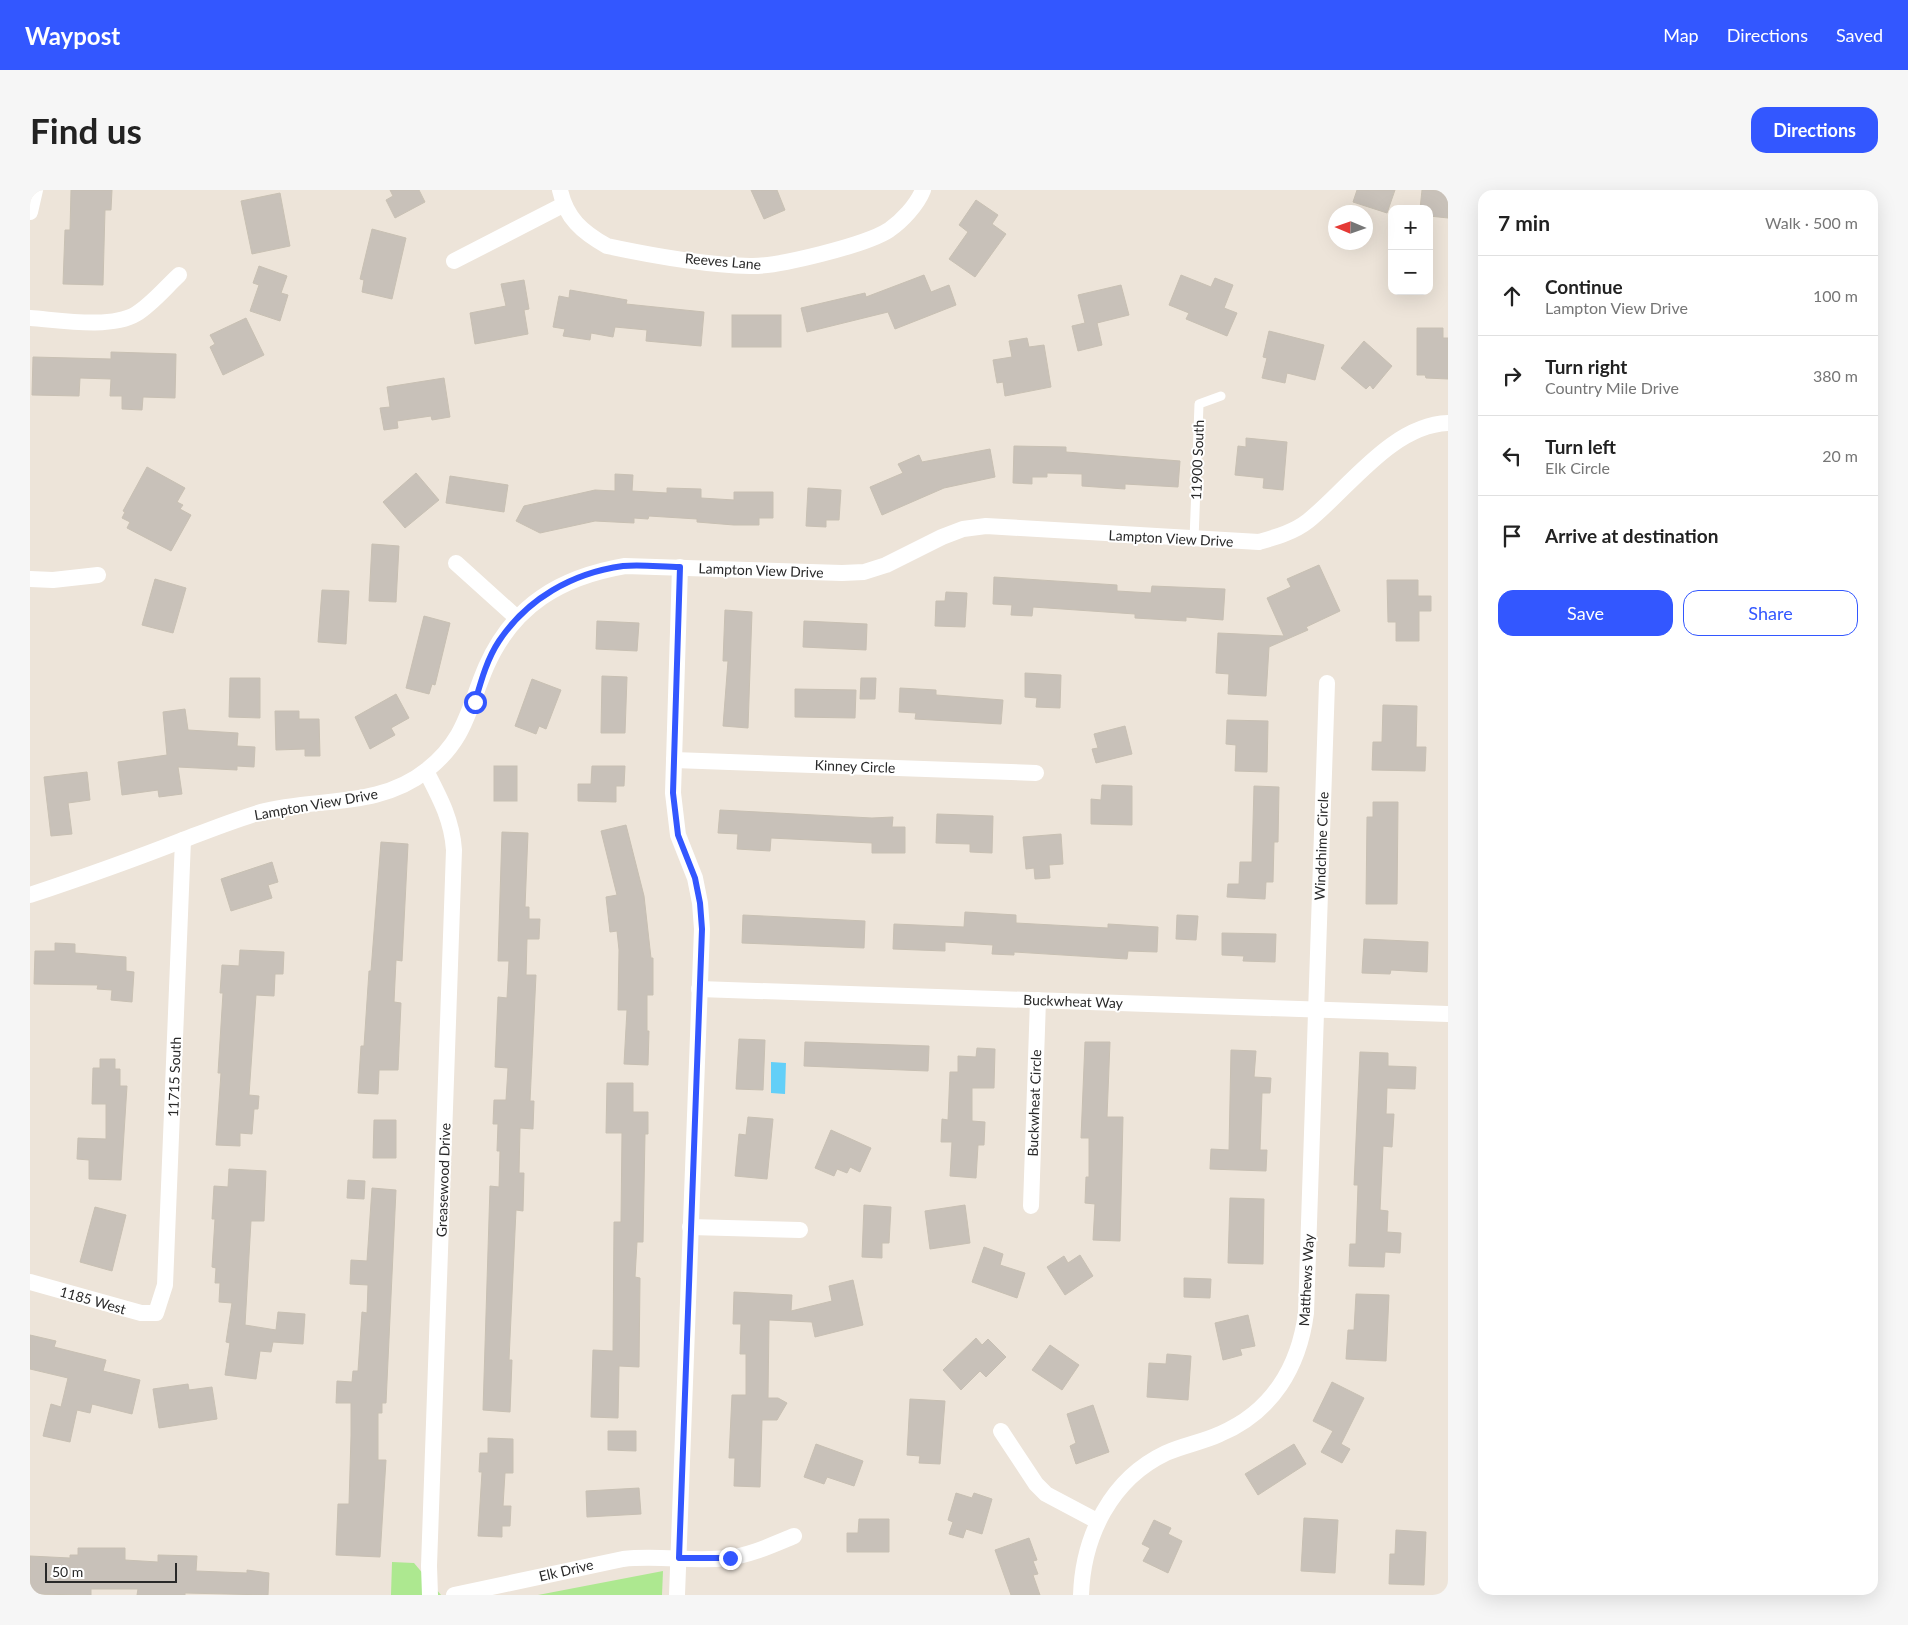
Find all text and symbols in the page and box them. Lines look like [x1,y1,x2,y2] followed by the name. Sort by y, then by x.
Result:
[25,21,120,50] text: Waypost
[1663,24,1699,46] text: Map
[1727,24,1808,46] text: Directions
[1836,24,1883,46] text: Saved
[1751,107,1878,153] button: Directions
[30,109,142,151] text: Find us
[1328,205,1373,250] north arrow
[1388,205,1433,295] map controls
[1388,205,1433,250] button: +
[1498,210,1550,235] text: 7 min
[1765,213,1858,232] text: Walk · 500 m
[684,249,762,273] street label: Reeves Lane
[1388,250,1433,295] button: −
[1545,275,1623,298] text: Continue
[1498,282,1526,310] icon: ahead
[1813,286,1858,305] text: 100 m
[1545,298,1688,317] text: Lampton View Drive
[1545,355,1627,378] text: Turn right
[1498,362,1526,390] icon: right
[1813,366,1858,385] text: 380 m
[1545,378,1679,397] text: Country Mile Drive
[1187,420,1207,500] street label: 11900 South
[1545,435,1616,458] text: Turn left
[1498,442,1526,470] icon: left
[1822,446,1858,465] text: 20 m
[1545,458,1610,477] text: Elk Circle
[1498,522,1526,550] icon: arrive
[1545,524,1718,547] text: Arrive at destination
[1108,526,1234,550] street label: Lampton View Drive
[698,559,824,581] street label: Lampton View Drive
[1498,590,1673,636] button: Save
[1683,590,1858,636] button: Share
[464,691,487,714] route start
[814,756,896,776] street label: Kinney Circle
[253,785,379,823] street label: Lampton View Drive
[1311,791,1331,901] street label: Windchime Circle
[1023,991,1124,1011] street label: Buckwheat Way
[164,1037,184,1117] street label: 11715 South
[1024,1049,1044,1157] street label: Buckwheat Circle
[433,1123,453,1237] street label: Greasewood Drive
[1295,1233,1317,1327] street label: Matthews Way
[58,1282,128,1318] street label: 1185 West
[719,1547,742,1570] route end
[537,1555,595,1585] street label: Elk Drive
[45,1560,178,1583] scale bar
[52,1563,83,1580] text: 50 m

